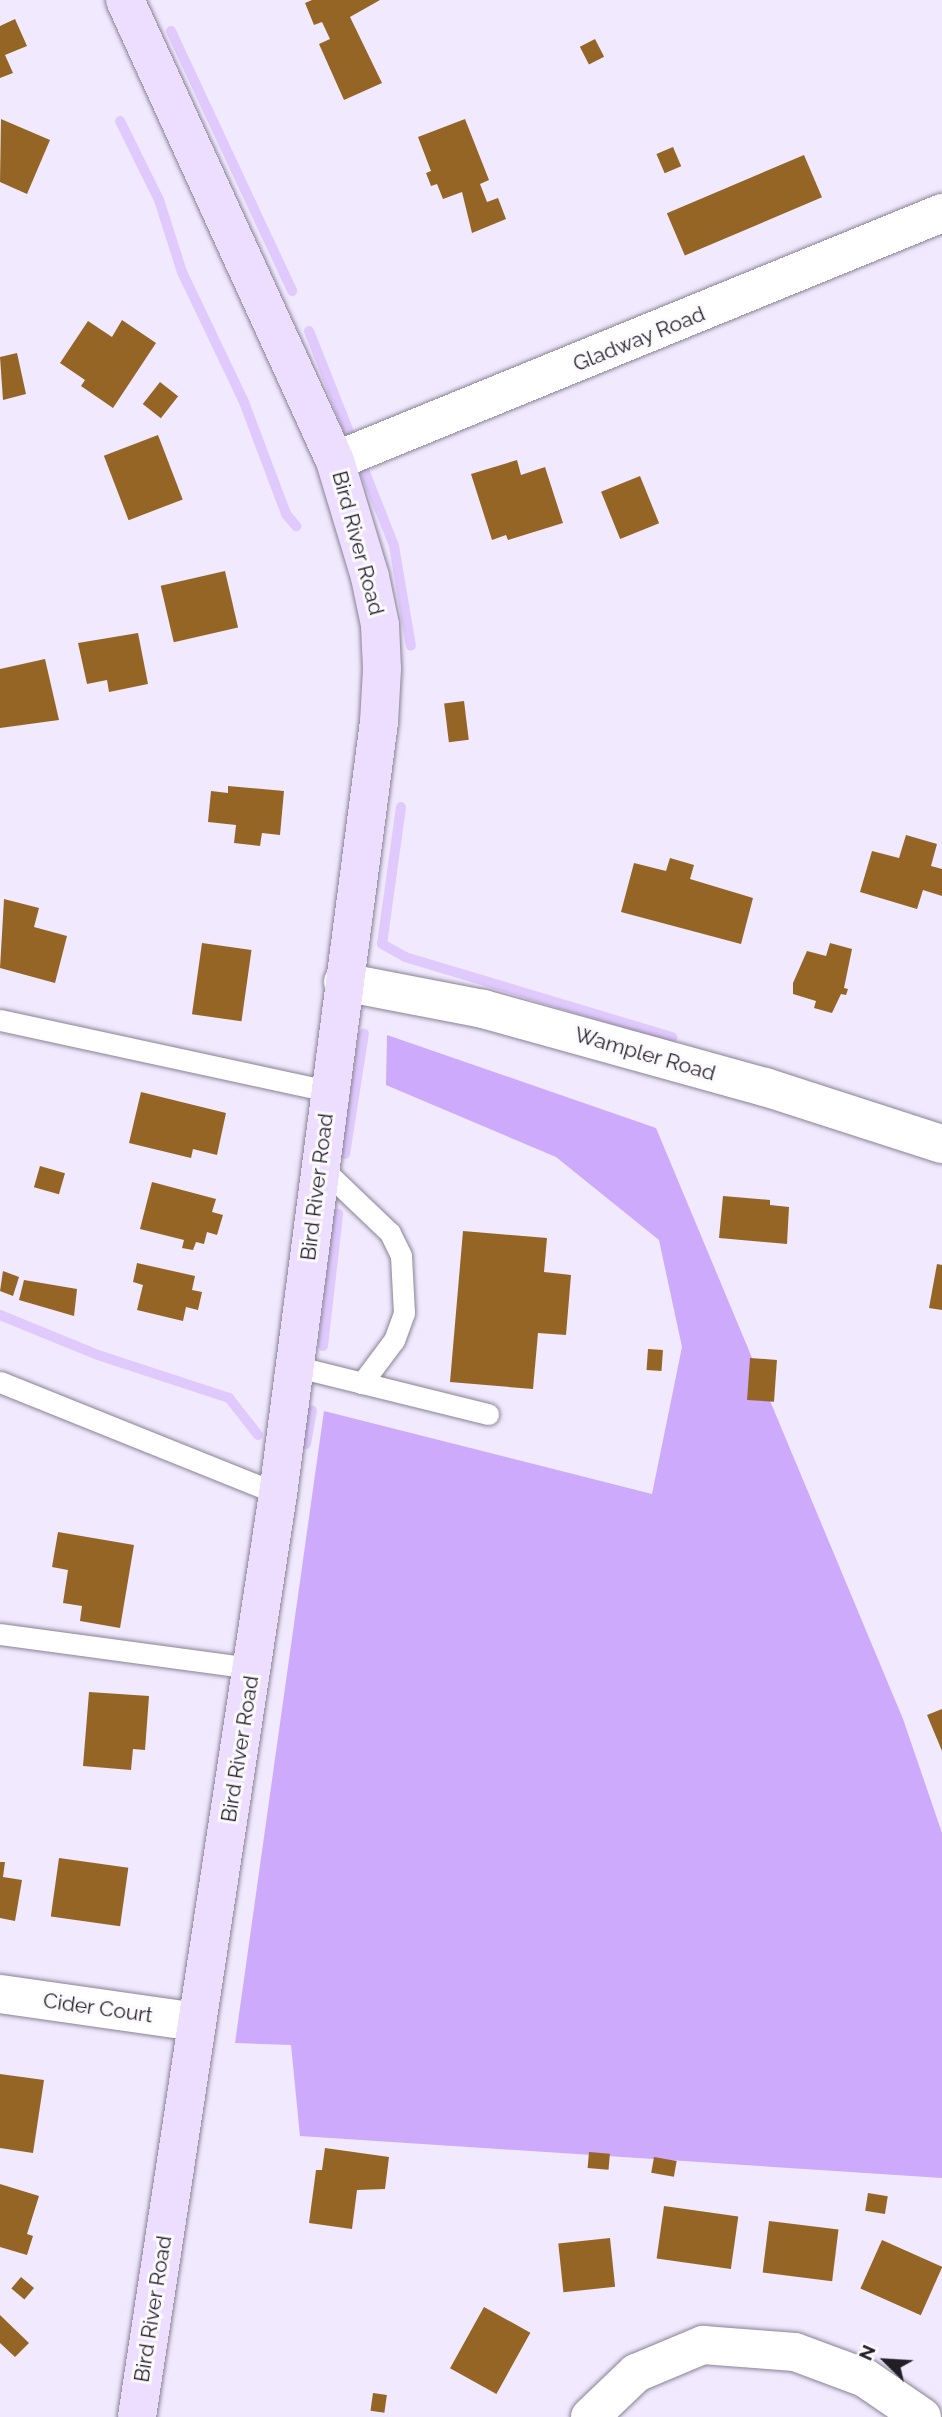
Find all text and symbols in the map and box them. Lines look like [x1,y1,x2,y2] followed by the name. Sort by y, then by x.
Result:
[569,301,709,377] street label: Gladway Road
[327,468,389,618] street label: Bird River Road
[572,1022,718,1086] street label: Wampler Road
[295,1112,339,1262] street label: Bird River Road
[216,1674,264,1824] street label: Bird River Road
[41,1988,155,2028] street label: Cider Court
[129,2234,177,2384] street label: Bird River Road
[851,2326,921,2396] north arrow
[854,2341,880,2364] text: N

